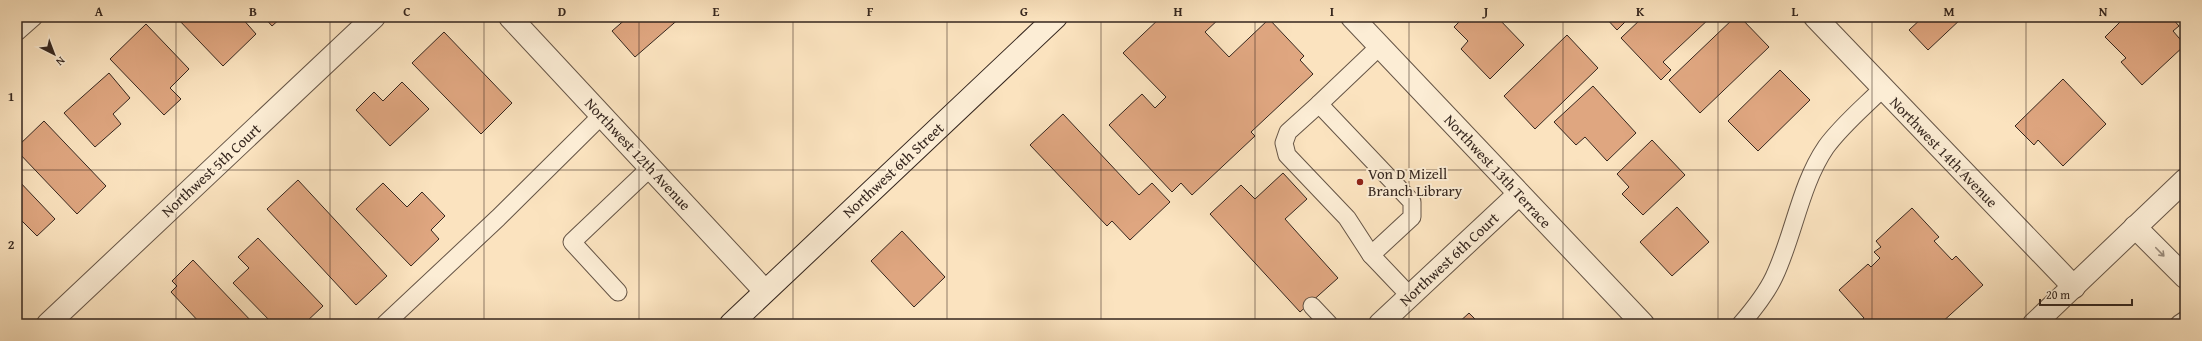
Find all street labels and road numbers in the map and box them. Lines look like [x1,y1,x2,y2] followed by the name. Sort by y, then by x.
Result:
[1885,92,2003,212] street label: Northwest 14th Avenue
[580,93,696,215] street label: Northwest 12th Avenue
[1440,109,1556,233] street label: Northwest 13th Terrace
[838,117,949,223] street label: Northwest 6th Street
[157,118,266,222] street label: Northwest 5th Court
[1395,207,1504,311] street label: Northwest 6th Court

